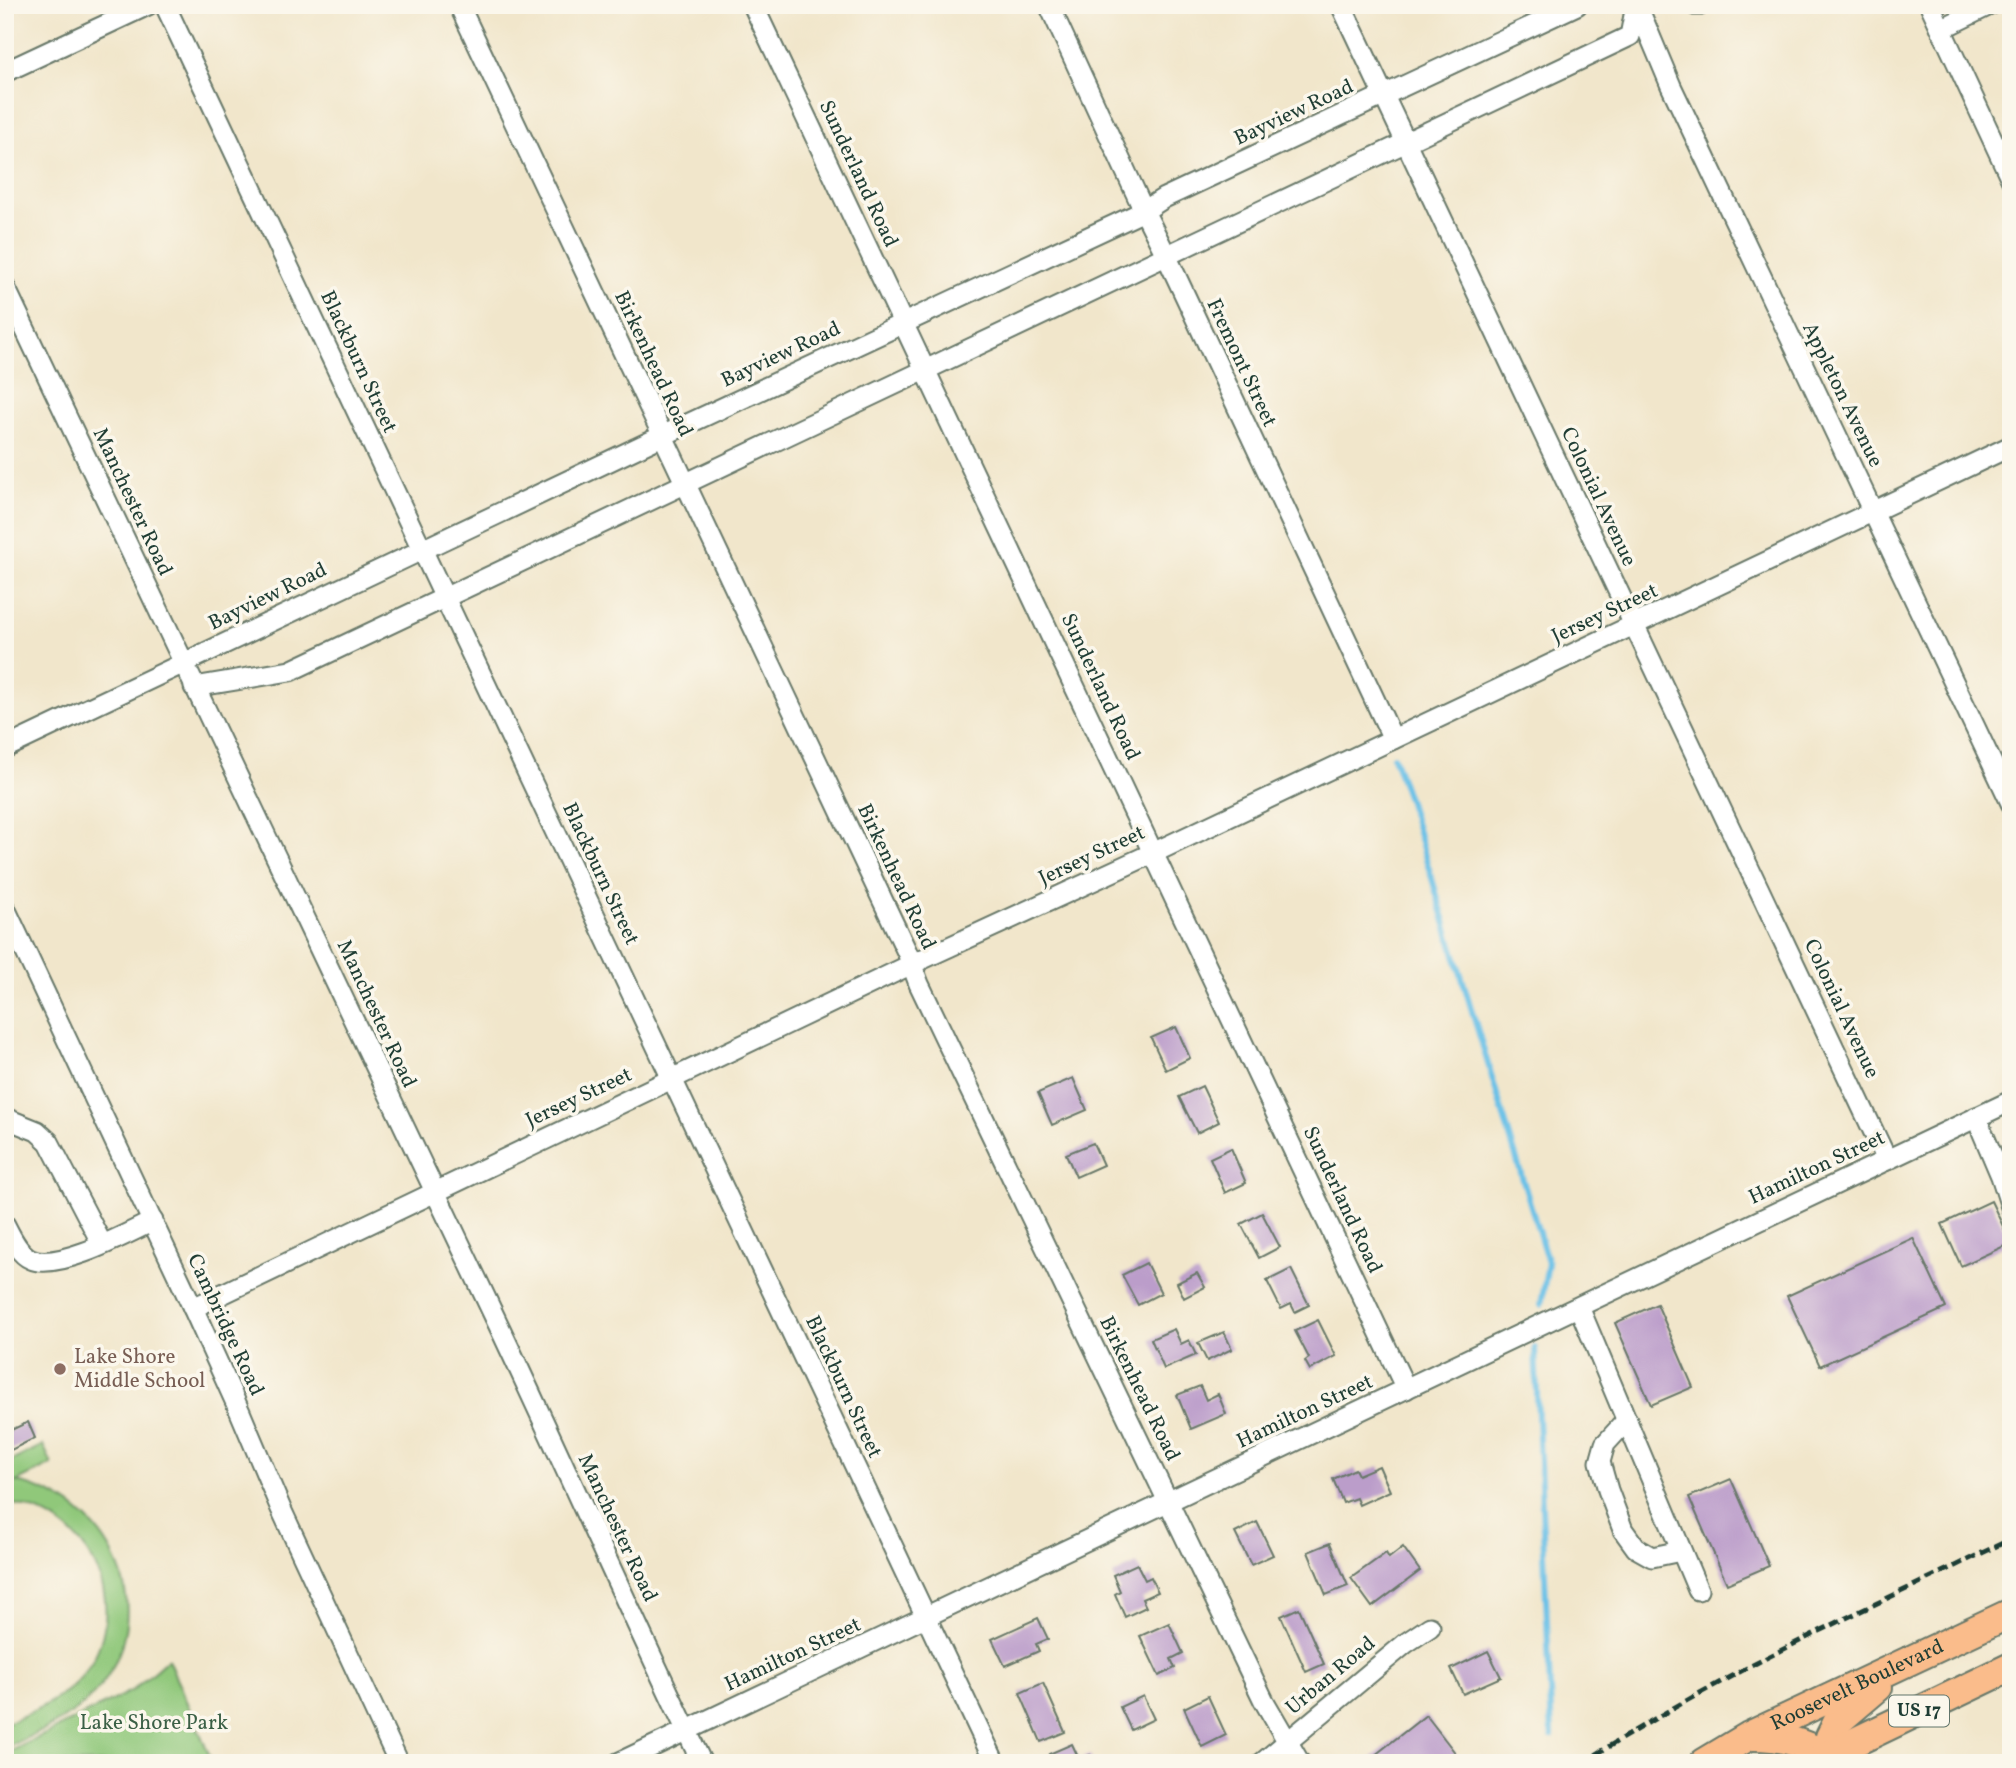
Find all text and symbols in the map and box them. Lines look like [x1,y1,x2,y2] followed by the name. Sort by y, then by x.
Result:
[1230,73,1358,153] street label: Bayview Road
[811,96,905,252] street label: Sunderland Road
[312,286,404,438] street label: Blackburn Street
[606,286,700,442] street label: Birkenhead Road
[1199,294,1283,432] street label: Fremont Street
[717,315,845,395] street label: Bayview Road
[1794,318,1890,472] street label: Appleton Avenue
[85,423,179,581] street label: Manchester Road
[1553,423,1643,571] street label: Colonial Avenue
[204,556,332,638] street label: Bayview Road
[1547,577,1663,651] street label: Jersey Street
[1053,609,1147,765] street label: Sunderland Road
[554,798,646,950] street label: Blackburn Street
[849,799,943,955] street label: Birkenhead Road
[1034,819,1150,893] street label: Jersey Street
[329,935,423,1093] street label: Manchester Road
[1796,935,1886,1083] street label: Colonial Avenue
[521,1061,637,1135] street label: Jersey Street
[1295,1122,1389,1278] street label: Sunderland Road
[1744,1124,1890,1212] street label: Hamilton Street
[179,1249,271,1401] street label: Cambridge Road
[797,1311,889,1463] street label: Blackburn Street
[1091,1312,1187,1466] street label: Birkenhead Road
[74,1343,205,1396] place label: Lake Shore Middle School
[52,1361,68,1377] marker: Lake Shore Middle School
[1232,1368,1378,1456] street label: Hamilton Street
[570,1449,664,1607] street label: Manchester Road
[720,1611,866,1699] street label: Hamilton Street
[1280,1630,1382,1722] street label: Urban Road
[1766,1632,1949,1738] street label: Roosevelt Boulevard
[1889,1695,1949,1726] road number: US 17
[80,1709,229,1738] park label: Lake Shore Park

